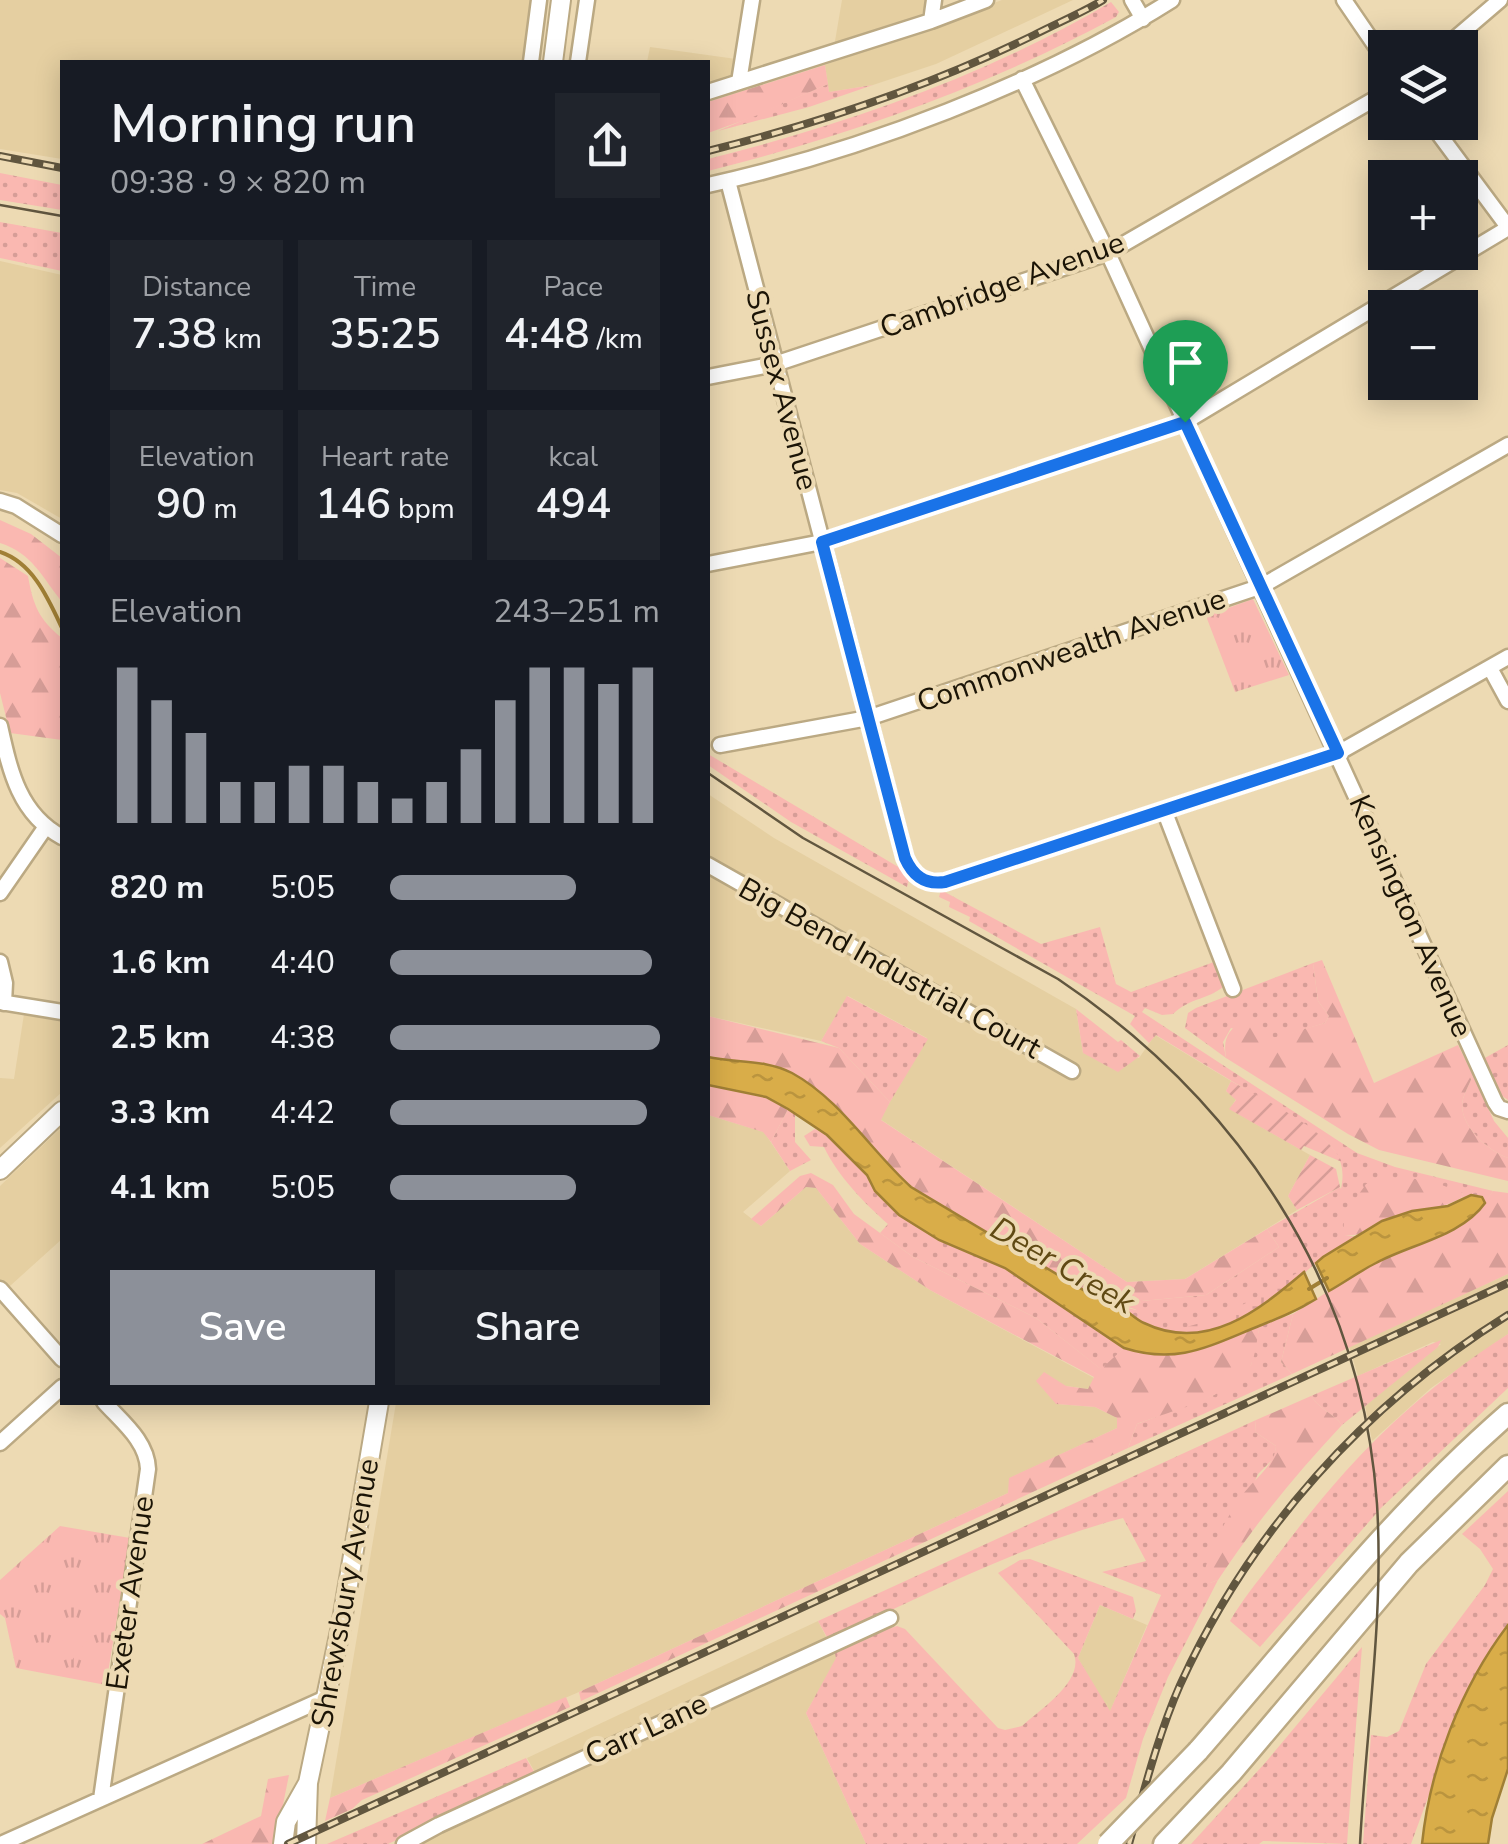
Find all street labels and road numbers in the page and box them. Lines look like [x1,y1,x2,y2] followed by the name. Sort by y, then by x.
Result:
[874,222,1130,349] street label: Cambridge Avenue
[735,286,828,495] street label: Sussex Avenue
[912,578,1231,723] street label: Commonwealth Avenue
[1339,789,1482,1044] street label: Kensington Avenue
[731,868,1049,1069] street label: Big Bend Industrial Court
[302,1455,389,1731] street label: Shrewsbury Avenue
[97,1493,164,1693] street label: Exeter Avenue
[579,1683,714,1775] street label: Carr Lane

